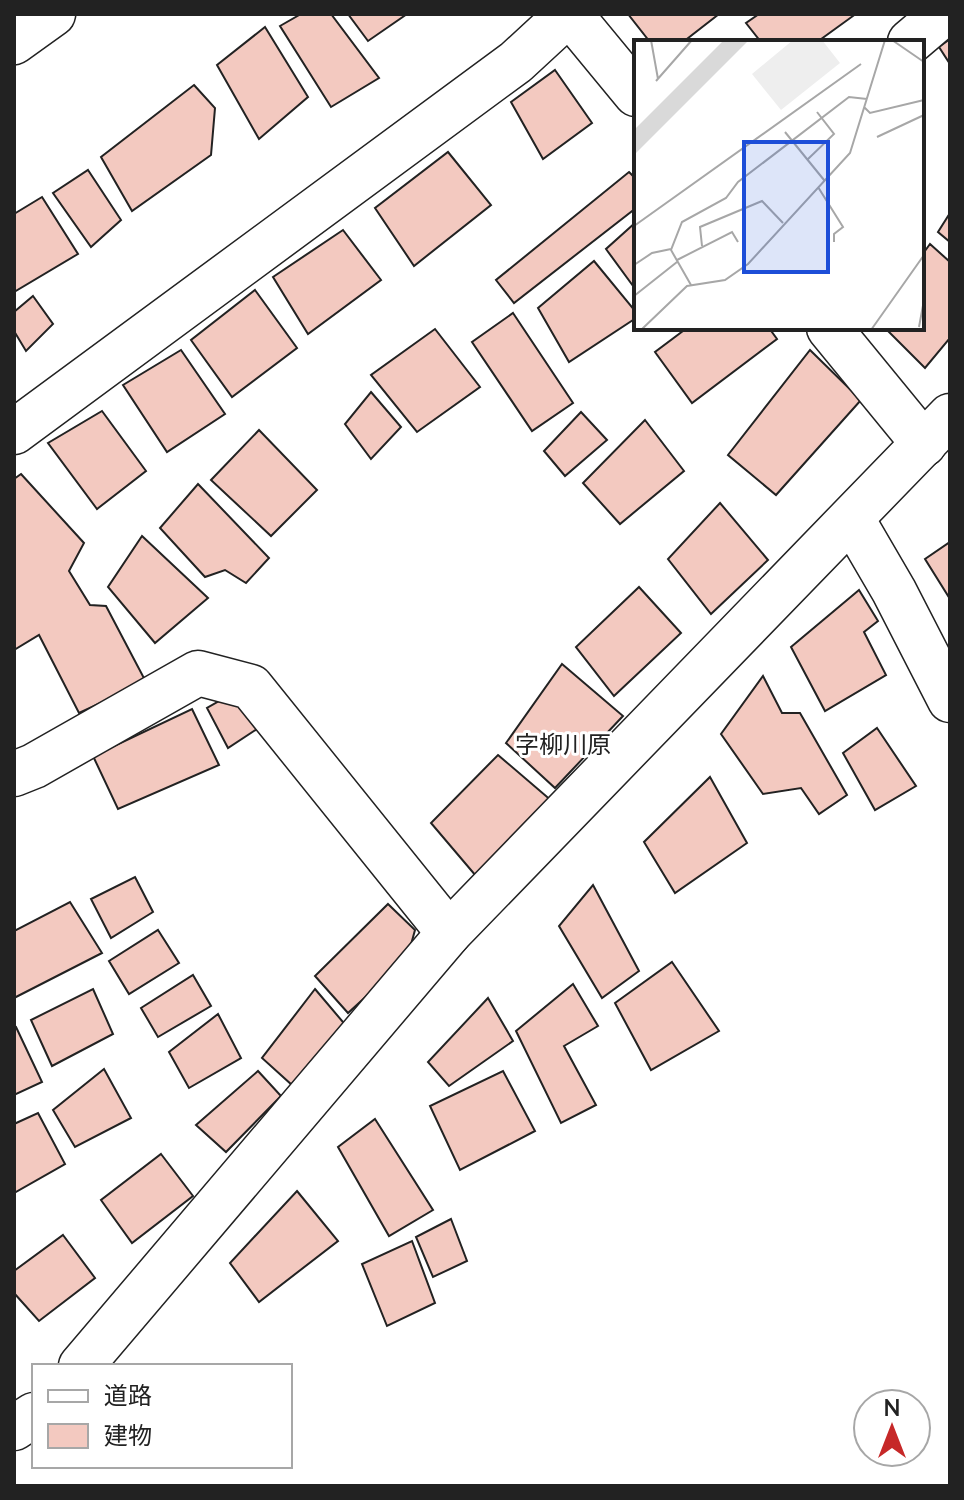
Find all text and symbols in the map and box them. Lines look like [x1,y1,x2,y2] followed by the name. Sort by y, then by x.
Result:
[634,40,924,330] inset map
[515,729,611,758] district label: 字柳川原
[32,1364,292,1468] legend
[104,1380,152,1409] text: 道路
[852,1388,932,1468] north arrow
[884,1394,900,1421] text: N
[104,1420,152,1449] text: 建物

